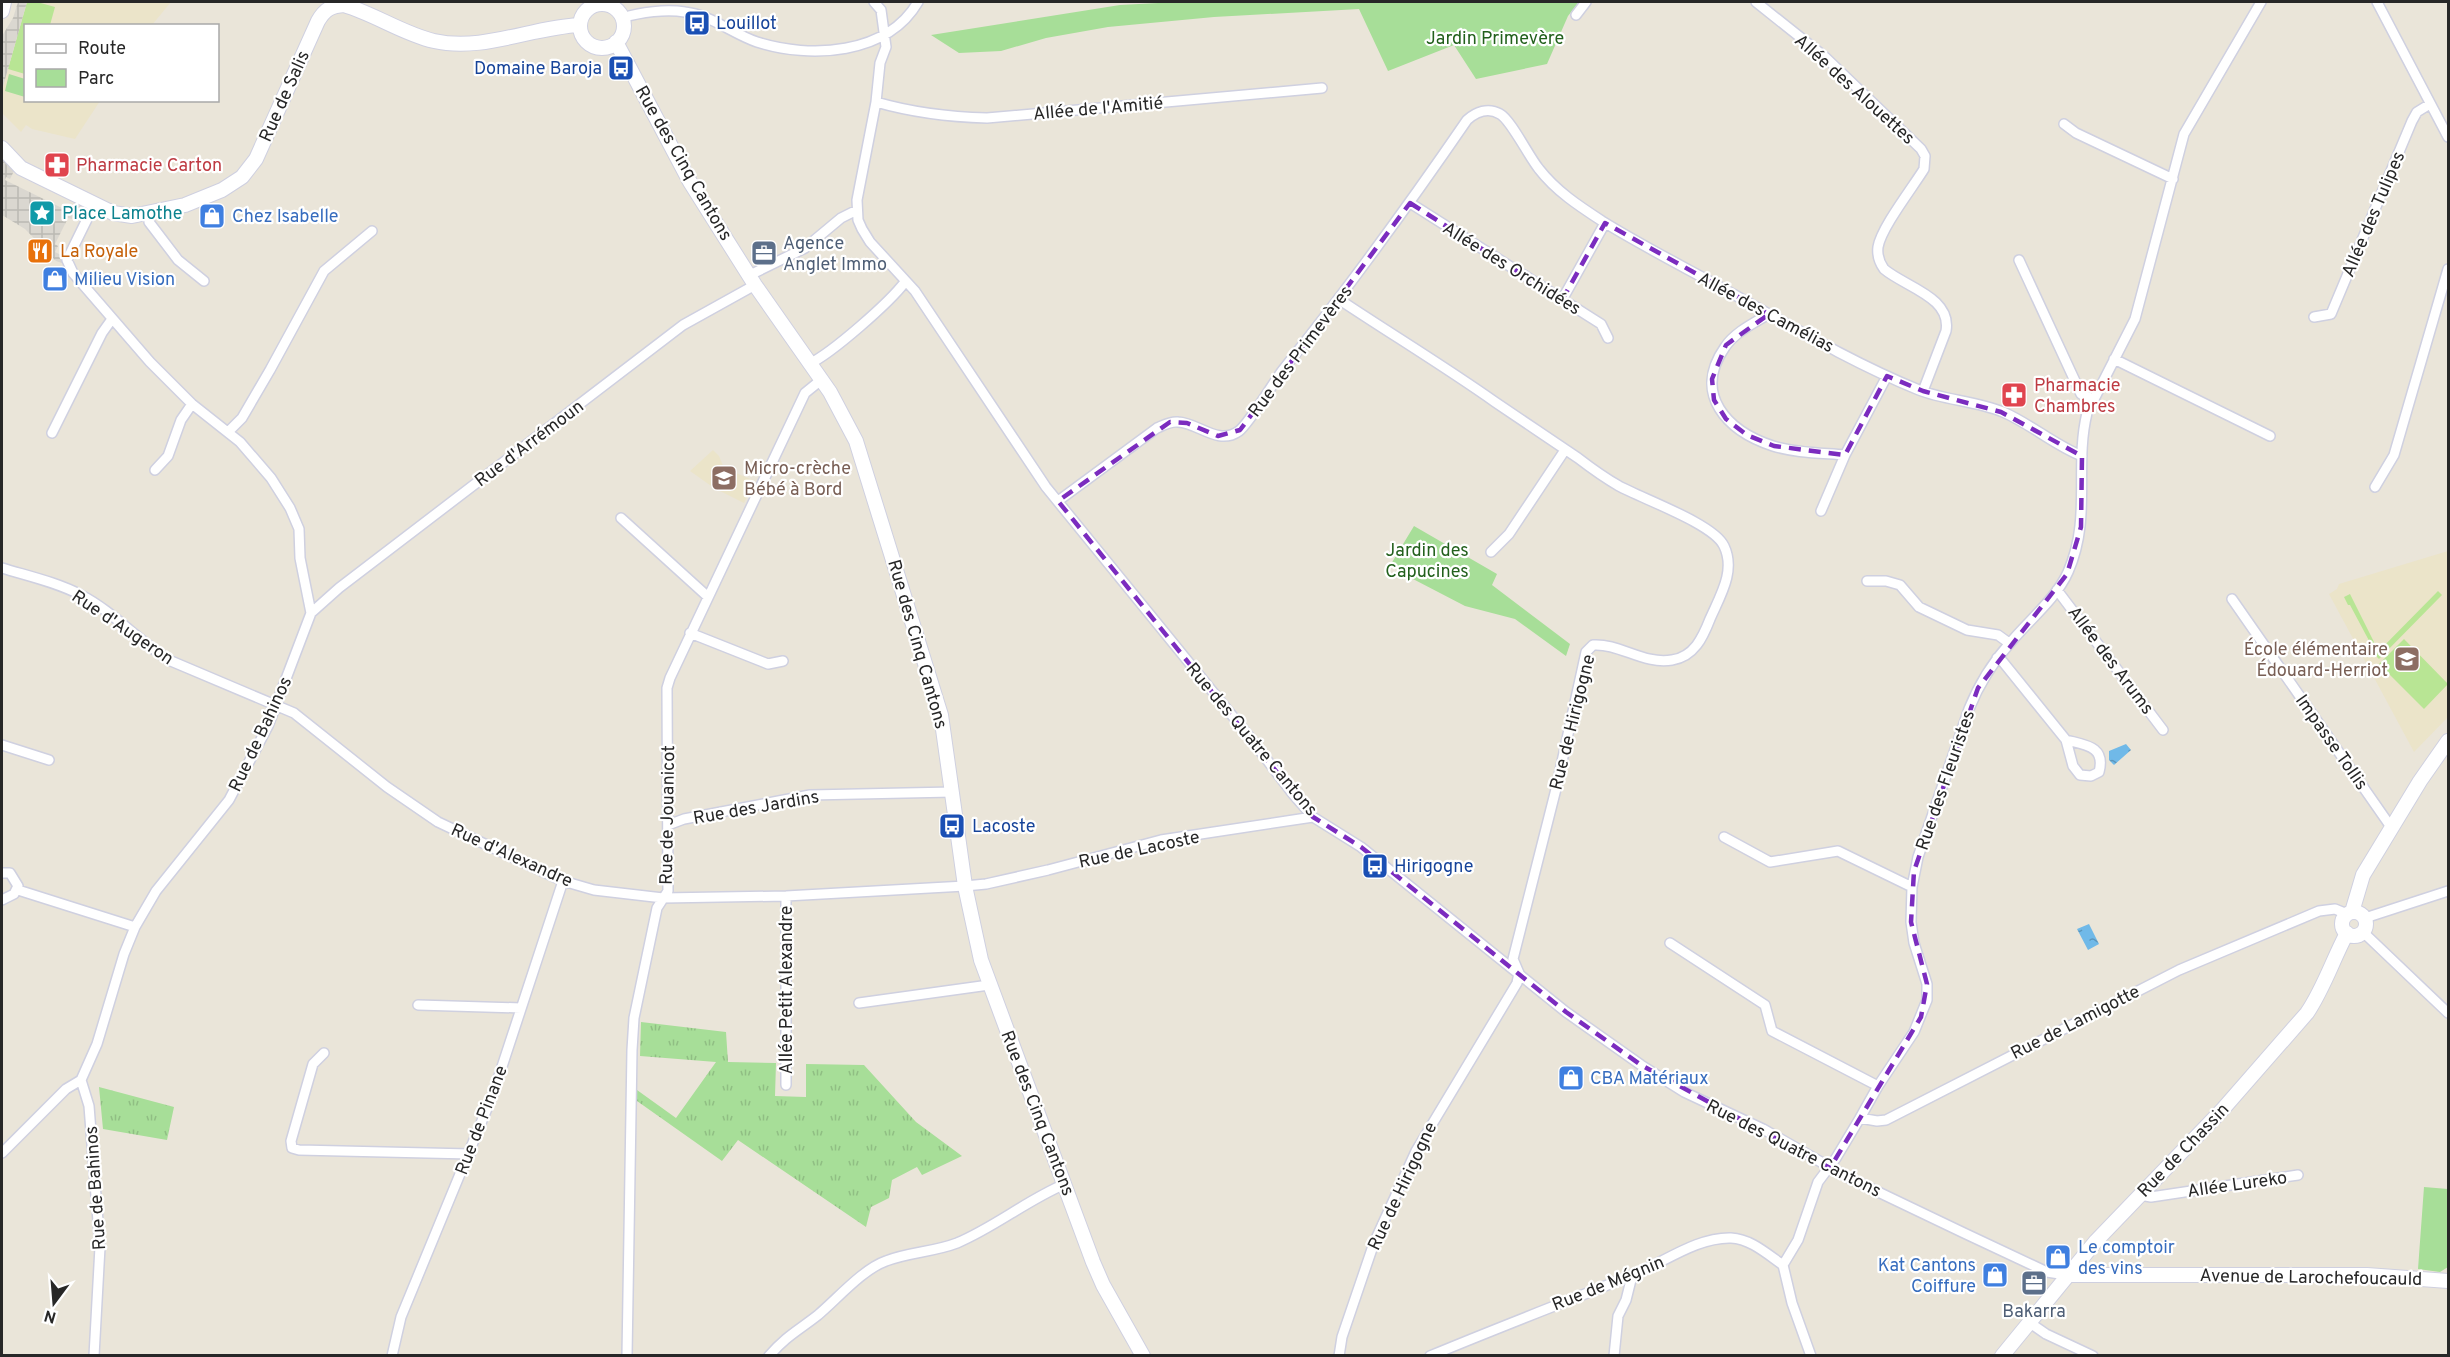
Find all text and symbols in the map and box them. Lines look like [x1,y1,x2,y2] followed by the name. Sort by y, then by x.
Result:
[682,8,712,38] bus stop icon: Louillot
[716,13,777,36] place label: Louillot
[24,24,219,102] legend
[1426,28,1564,51] park label: Jardin Primevère
[1789,30,1919,150] street label: Allée des Alouettes
[78,38,126,61] text: Route
[255,47,316,146] street label: Rue de Salis
[606,53,636,83] bus stop icon: Domaine Baroja
[474,58,602,81] place label: Domaine Baroja
[78,68,114,91] text: Parc
[629,82,736,245] street label: Rue des Cinq Cantons
[1032,92,1164,127] street label: Allée de l'Amitié
[2338,148,2411,281] street label: Allée des Tulipes
[42,150,72,180] pharmacy icon: Pharmacie Carton
[76,155,222,178] place label: Pharmacie Carton
[27,198,57,228] place icon: Place Lamothe
[197,201,227,231] shop icon: Chez Isabelle
[62,203,183,226] place label: Place Lamothe
[232,206,339,229] place label: Chez Isabelle
[1438,217,1585,321] street label: Allée des Orchidées
[783,233,887,277] place label: Agence Anglet Immo
[25,236,55,266] restaurant icon: La Royale
[749,238,779,268] office icon: Agence Anglet Immo
[60,241,138,264] place label: La Royale
[40,264,70,294] shop icon: Milieu Vision
[1693,268,1837,359] street label: Allée des Camélias
[74,269,175,292] place label: Milieu Vision
[1244,281,1358,422] street label: Rue des Primevères
[2034,375,2121,419] place label: Pharmacie Chambres
[1999,380,2029,410] pharmacy icon: Pharmacie Chambres
[471,396,589,493] street label: Rue d'Arrémoun
[744,458,851,502] place label: Micro-crèche Bébé à Bord
[709,463,739,493] school or university icon: Micro-crèche Bébé à Bord
[1385,540,1469,584] park label: Jardin des Capucines
[881,557,952,732] street label: Rue des Cinq Cantons
[67,586,178,671] street label: Rue d'Augeron
[2062,602,2158,720] street label: Allée des Arums
[2244,637,2388,683] place label: École élémentaire Édouard-Herriot
[2392,644,2422,674] school or university icon: École élémentaire Édouard-Herriot
[1545,652,1601,793] street label: Rue de Hirigogne
[1180,658,1322,821] street label: Rue des Quatre Cantons
[225,673,298,796] street label: Rue de Bahinos
[2289,691,2372,795] street label: Impasse Tollis
[1912,707,1981,854] street label: Rue des Fleuristes
[656,745,681,885] street label: Rue de Jouanicot
[692,786,821,831] street label: Rue des Jardins
[937,811,967,841] bus stop icon: Lacoste
[972,816,1035,839] place label: Lacoste
[447,819,576,894] street label: Rue d'Alexandre
[1077,826,1202,875] street label: Rue de Lacoste
[1360,851,1390,881] bus stop icon: Hirigogne
[1394,856,1473,879] place label: Hirigogne
[776,906,799,1074] street label: Allée Petit Alexandre
[2007,981,2144,1066] street label: Rue de Lamigotte
[994,1028,1079,1199] street label: Rue des Cinq Cantons
[451,1062,514,1179] street label: Rue de Pinane
[1556,1063,1586,1093] shop icon: CBA Matériaux
[1590,1068,1708,1091] place label: CBA Matériaux
[1702,1095,1885,1203] street label: Rue des Quatre Cantons
[2133,1099,2235,1203] street label: Rue de Chassin
[1364,1119,1443,1255] street label: Rue de Hirigogne
[81,1125,112,1251] street label: Rue de Bahinos
[2186,1167,2289,1204] street label: Allée Lureko
[2078,1237,2175,1281] place label: Le comptoir des vins
[2043,1242,2073,1272] shop icon: Le comptoir des vins
[1549,1251,1668,1317] street label: Rue de Mégnin
[1878,1255,1976,1299] place label: Kat Cantons Coiffure
[1980,1260,2010,1290] shop icon: Kat Cantons Coiffure
[2199,1265,2423,1292] street label: Avenue de Larochefoucauld
[2019,1268,2049,1298] office icon: Bakarra
[24,1273,84,1333] north arrow
[2002,1301,2066,1324] place label: Bakarra
[42,1304,59,1327] text: N

